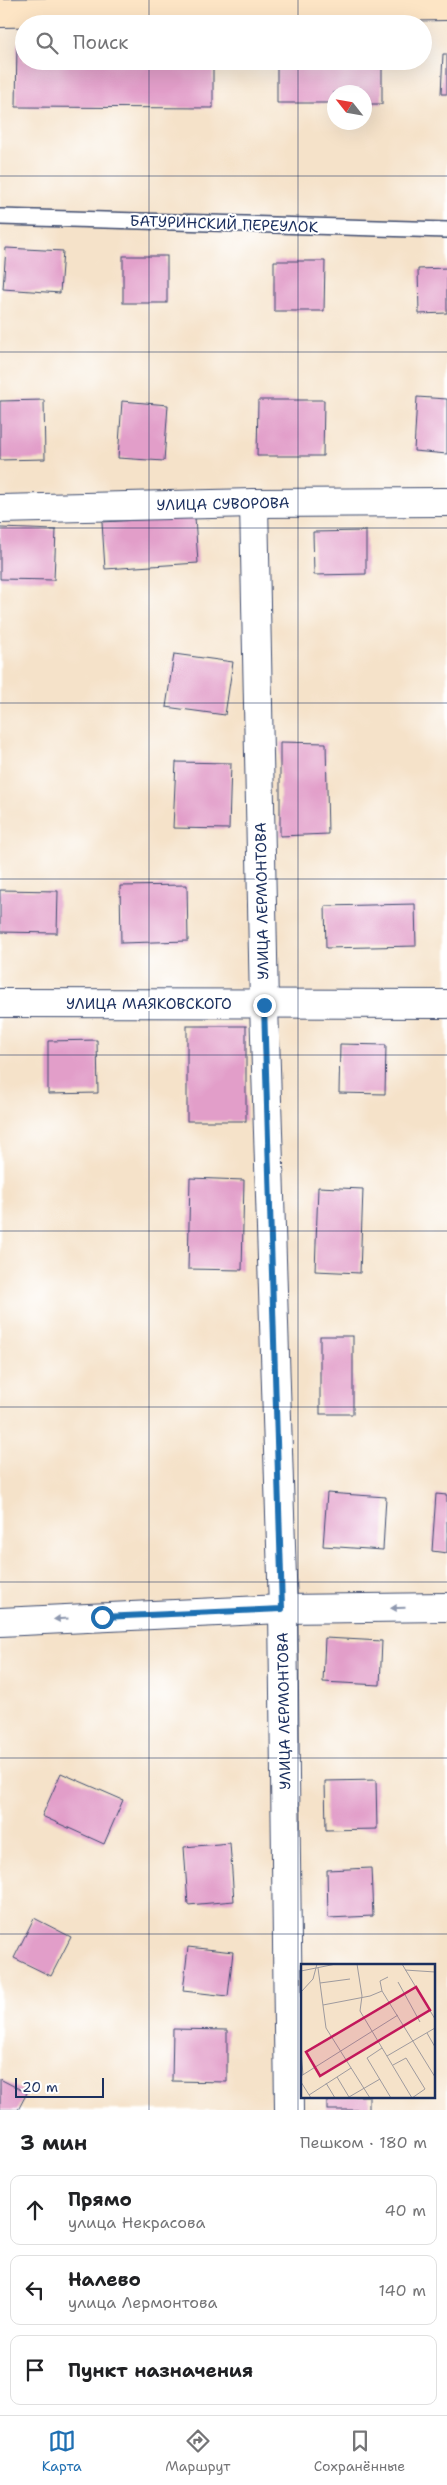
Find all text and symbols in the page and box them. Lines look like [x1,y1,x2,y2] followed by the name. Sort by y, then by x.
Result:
[15,15,432,70] search box
[33,29,61,57] icon: search
[73,30,128,55] text: Поиск
[327,85,372,130] north arrow
[129,210,319,237] street label: БАТУРИНСКИЙ ПЕРЕУЛОК
[156,493,290,515] street label: УЛИЦА СУВОРОВА
[251,822,273,980] street label: УЛИЦА ЛЕРМОНТОВА
[66,994,232,1014] street label: УЛИЦА МАЯКОВСКОГО
[253,994,276,1017] route end
[390,1604,406,1612] one-way arrow
[91,1606,114,1629] route start
[53,1615,69,1623] one-way arrow
[273,1632,295,1790] street label: УЛИЦА ЛЕРМОНТОВА
[301,1964,434,2098] inset map
[15,2075,104,2098] scale bar
[22,2078,58,2096] text: 20 m
[20,2129,87,2157] text: 3 мин
[300,2132,427,2153] text: Пешком · 180 m
[68,2187,132,2212] text: Прямо
[21,2196,49,2224] icon: ahead
[384,2200,426,2221] text: 40 m
[68,2212,206,2233] text: улица Некрасова
[68,2267,141,2292] text: Налево
[21,2276,49,2304] icon: left
[379,2280,426,2301] text: 140 m
[68,2292,217,2313] text: улица Лермонтова
[21,2356,49,2384] icon: arrive
[68,2358,253,2383] text: Пункт назначения
[42,2427,82,2475] tab: Карта
[165,2427,230,2475] tab: Маршрут
[314,2427,405,2475] tab: Сохранённые

